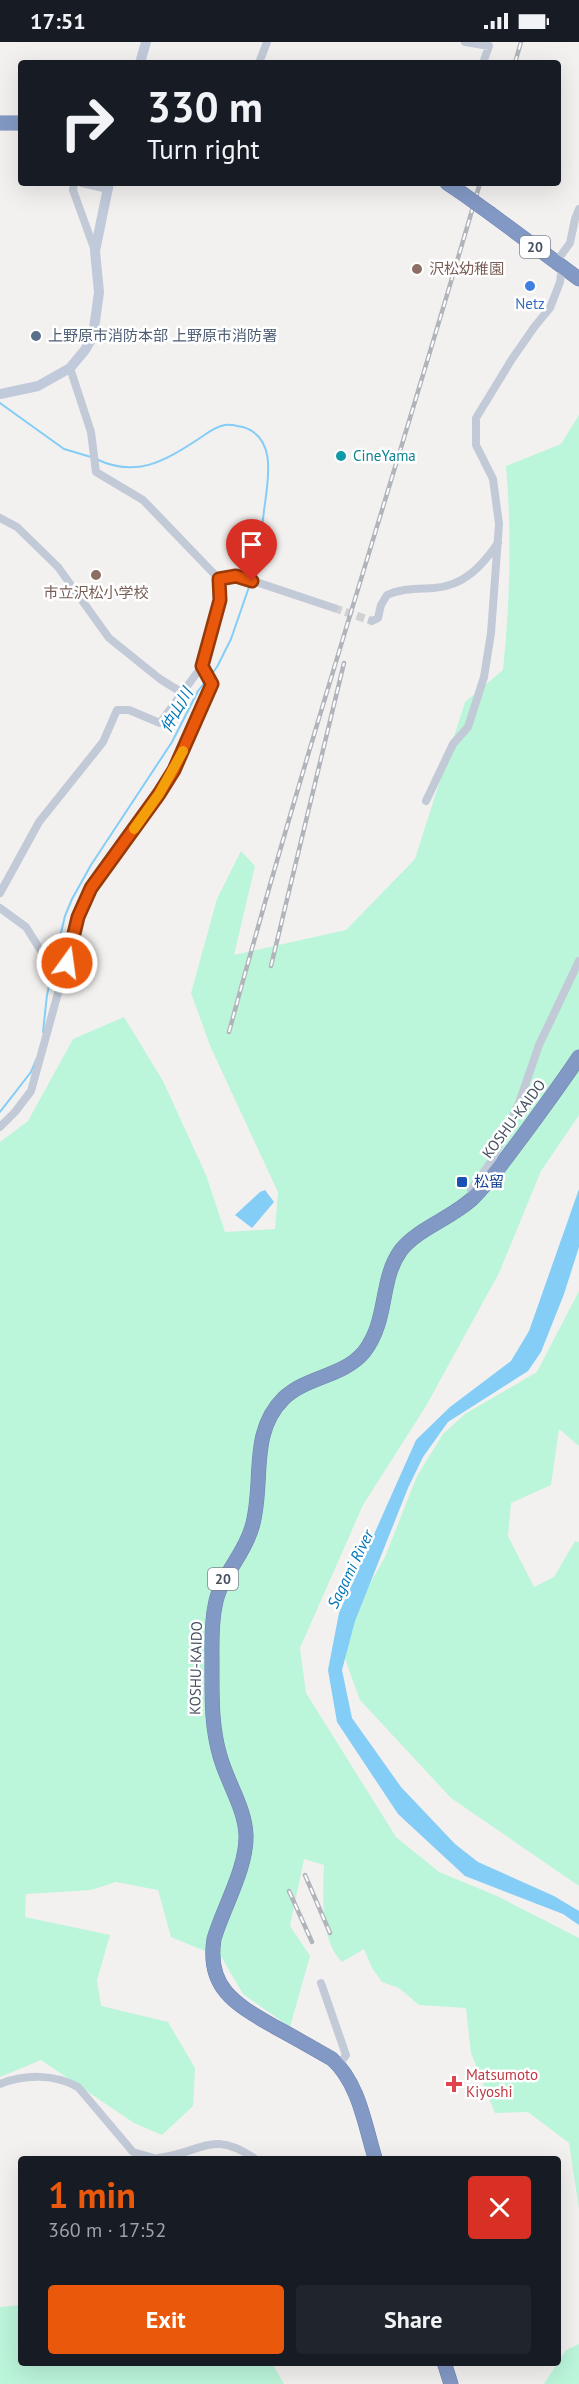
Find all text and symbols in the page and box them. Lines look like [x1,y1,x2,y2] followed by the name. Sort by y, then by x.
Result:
[30,7,86,35] text: 17:51
[147,79,263,134] text: 330 m
[48,84,126,162] icon: right
[147,132,260,166] text: Turn right
[520,236,550,258] road number: 20
[429,259,504,278] place label: 沢松幼稚園
[410,262,424,276] marker: 沢松幼稚園
[523,279,537,293] marker: Netz
[515,294,545,313] place label: Netz
[48,326,277,345] place label: 上野原市消防本部 上野原市消防署
[29,329,43,343] marker: 上野原市消防本部 上野原市消防署
[353,446,416,465] place label: CineYama
[334,449,348,463] marker: CineYama
[226,519,277,581] pin
[235,528,268,561] icon: arrive
[89,568,103,582] marker: 市立沢松小学校
[43,583,149,602] place label: 市立沢松小学校
[155,682,198,736] water label: 仲山川
[35,931,99,995] position arrow
[478,1076,549,1162] street label: KOSHU-KAIDO
[474,1172,504,1191] place label: 松留
[455,1175,469,1189] marker: 松留
[322,1525,378,1612] water label: Sagami River
[208,1568,238,1590] road number: 20
[185,1621,206,1715] street label: KOSHU-KAIDO
[466,2065,538,2101] place label: Matsumoto Kiyoshi
[447,2077,461,2091] marker: Matsumoto Kiyoshi
[48,2171,136,2218] text: 1 min
[468,2176,531,2239] button: close
[48,2217,166,2243] text: 360 m · 17:52
[48,2285,284,2354] button: Exit
[296,2285,531,2354] button: Share

